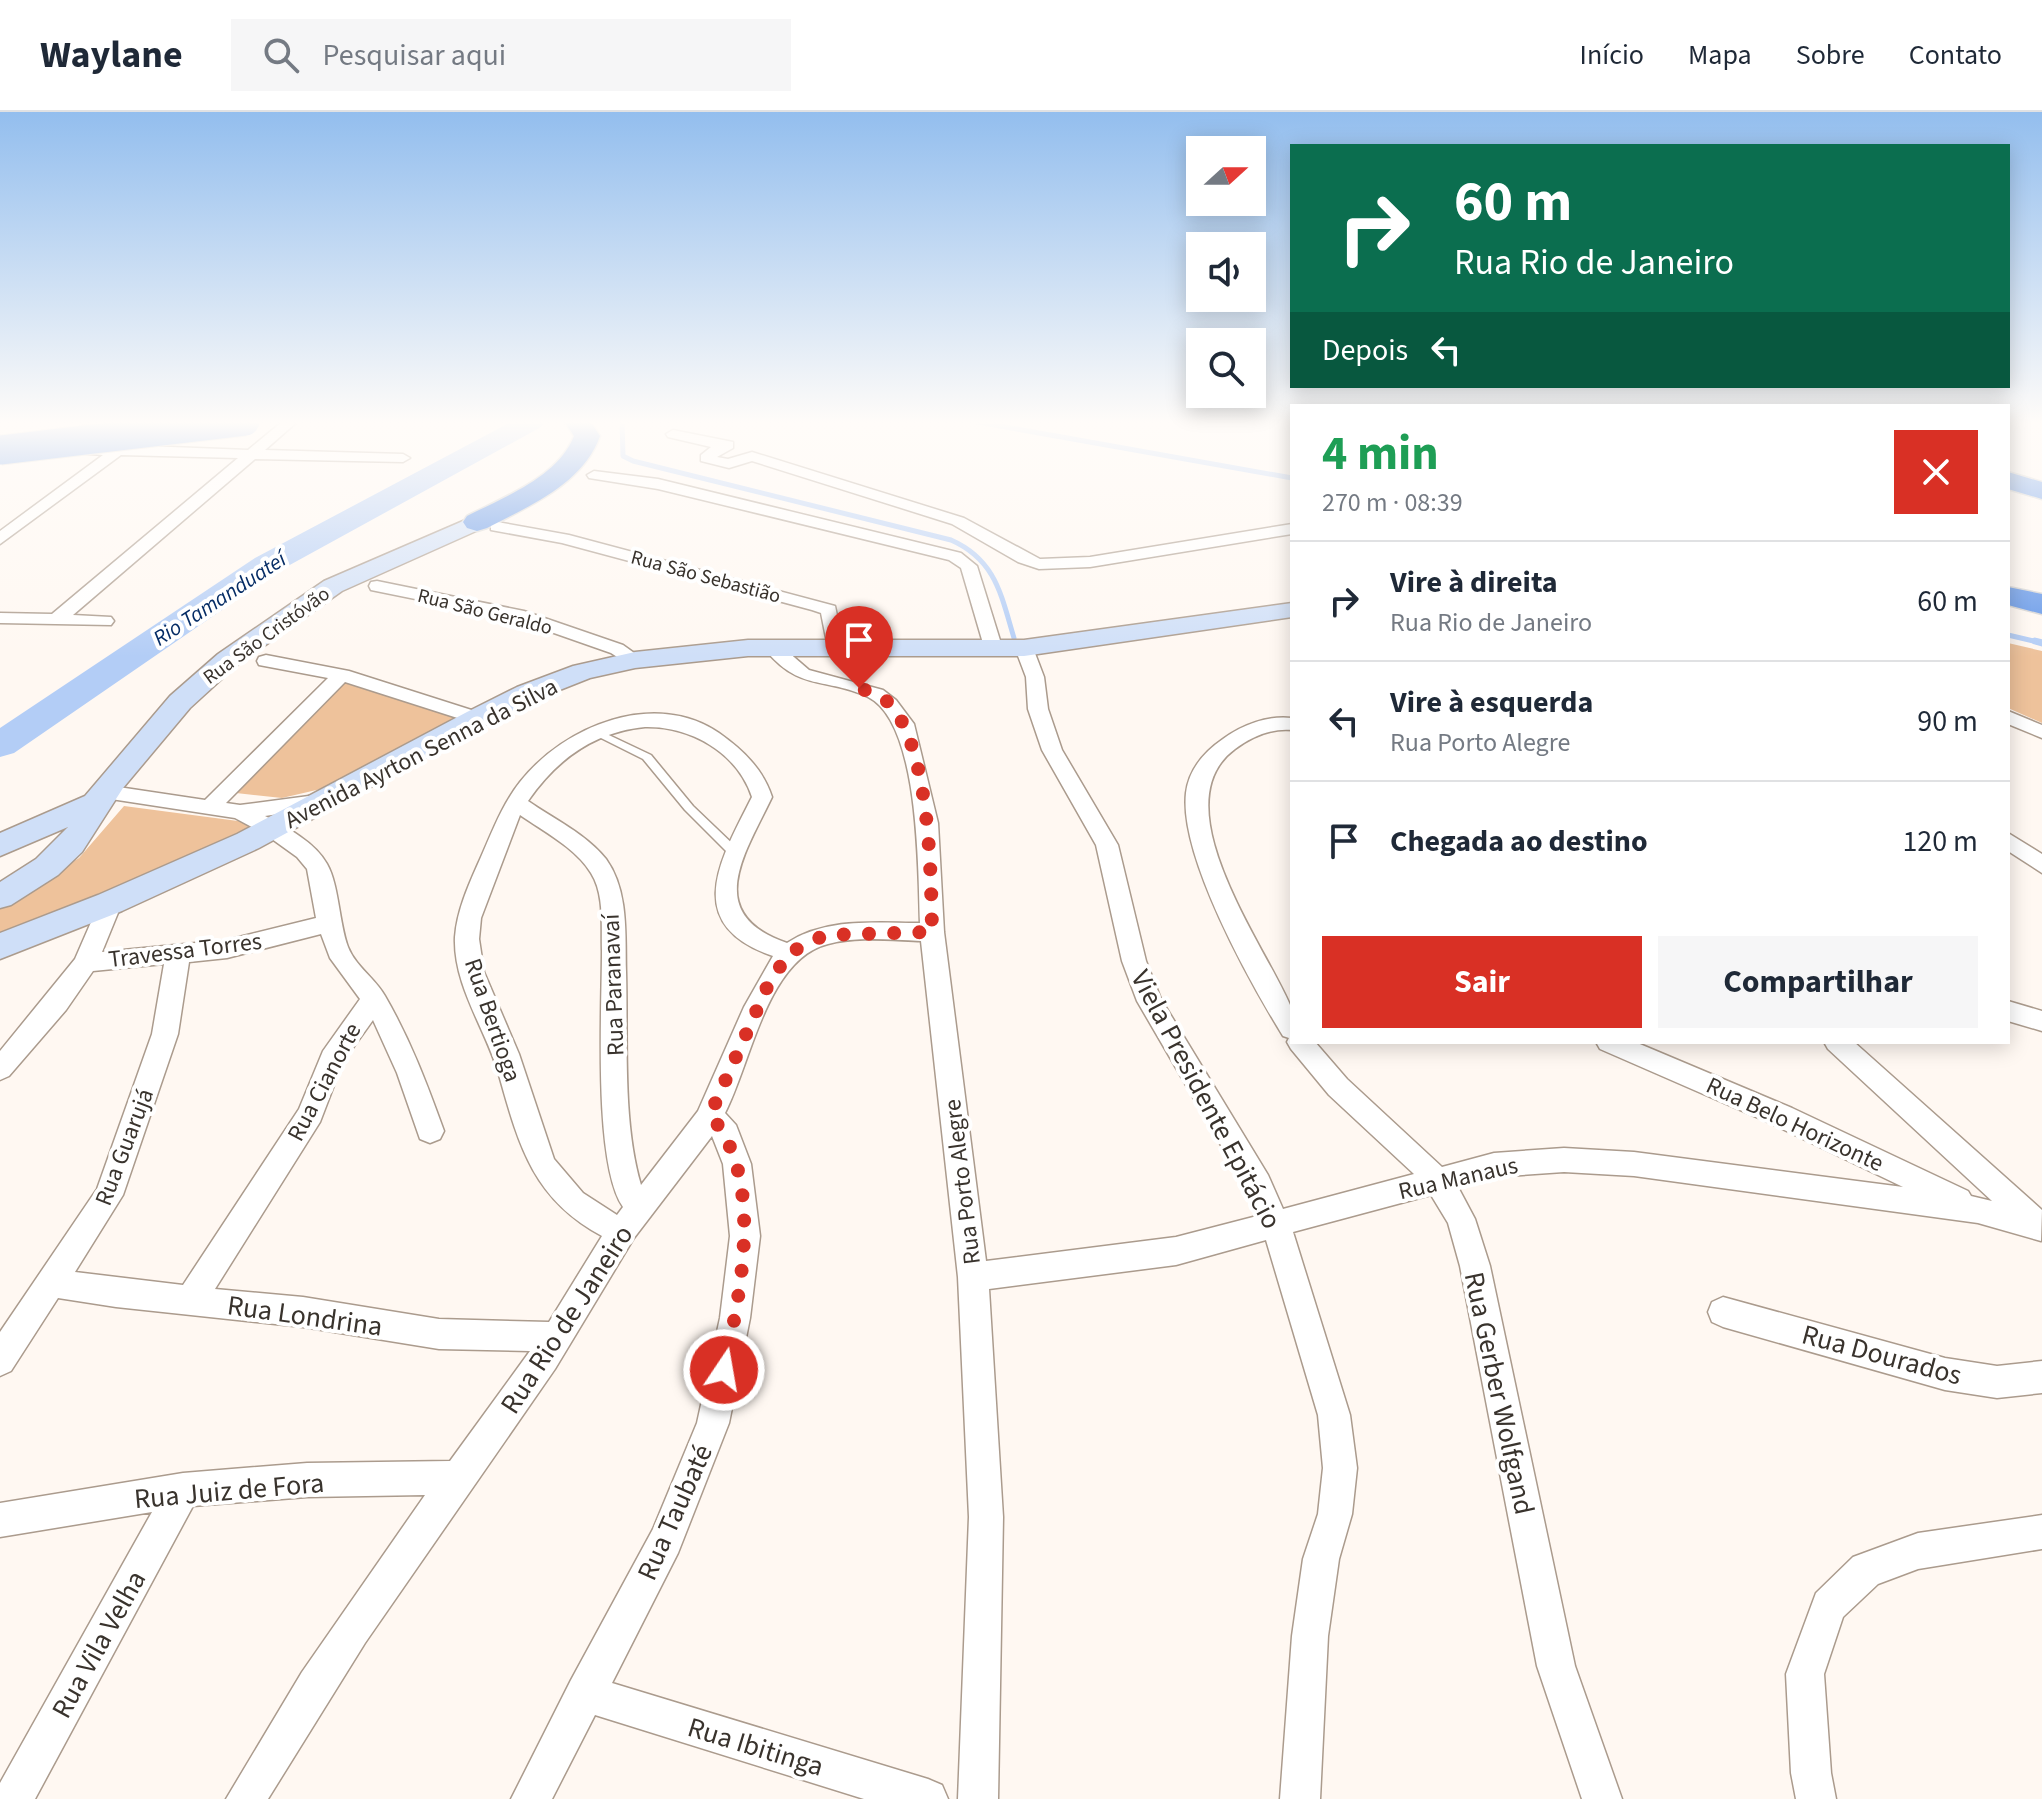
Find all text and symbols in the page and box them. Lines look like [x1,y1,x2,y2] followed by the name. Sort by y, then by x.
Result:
[231,19,791,91] search box
[40,28,183,82] text: Waylane
[259,33,303,77] icon: search
[323,34,506,77] text: Pesquisar aqui
[1580,35,1644,75] text: Início
[1688,35,1752,75] text: Mapa
[1796,35,1865,75] text: Sobre
[1909,35,2002,75] text: Contato
[1186,136,1266,216] north arrow
[1186,136,1266,408] map controls
[1454,163,1572,242] text: 60 m
[1322,176,1426,280] icon: right
[1186,232,1266,312] button: sound
[1454,237,1734,288] text: Rua Rio de Janeiro
[1186,328,1266,408] button: search
[1424,328,1468,372] icon: left
[1322,329,1408,372] text: Depois
[1322,420,1439,488] text: 4 min
[1894,430,1978,514] button: close
[1322,484,1463,521] text: 270 m · 08:39
[147,542,295,654] water label: Rio Tamanduateí
[628,544,784,610] street label: Rua São Sebastião
[1390,561,1558,604] text: Vire à direita
[1322,579,1366,623] icon: right
[198,580,336,691] street label: Rua São Cristóvão
[1917,580,1978,623] text: 60 m
[415,582,555,642] street label: Rua São Geraldo
[1390,604,1592,641] text: Rua Rio de Janeiro
[825,606,893,688] pin
[837,618,881,662] icon: arrive
[279,669,564,838] street label: Avenida Ayrton Senna da Silva
[1390,681,1593,724] text: Vire à esquerda
[1322,699,1366,743] icon: left
[1917,700,1978,743] text: 90 m
[1390,724,1570,761] text: Rua Porto Alegre
[1322,819,1366,863] icon: arrive
[1390,820,1648,863] text: Chegada ao destino
[1902,820,1978,863] text: 120 m
[593,912,633,1057] street label: Rua Paranavaí
[106,924,264,977] street label: Travessa Torres
[1322,936,1642,1028] button: Sair
[1658,936,1978,1028] button: Compartilhar
[455,954,530,1087] street label: Rua Bertioga
[1121,963,1291,1236] street label: Viela Presidente Epitácio
[279,1017,370,1148] street label: Rua Cianorte
[1700,1068,1889,1181] street label: Rua Belo Horizonte
[86,1083,163,1211] street label: Rua Guarujá
[935,1097,990,1267] street label: Rua Porto Alegre
[1395,1148,1521,1209] street label: Rua Manaus
[491,1217,643,1422] street label: Rua Rio de Janeiro
[1454,1268,1544,1518] street label: Rua Gerber Wolfgand
[225,1285,385,1347] street label: Rua Londrina
[1797,1314,1966,1396] street label: Rua Dourados
[682,1328,766,1412] position arrow
[627,1438,723,1587] street label: Rua Taubaté
[132,1463,326,1519] street label: Rua Juiz de Fora
[42,1563,156,1726] street label: Rua Vila Velha
[683,1707,829,1787] street label: Rua Ibitinga

